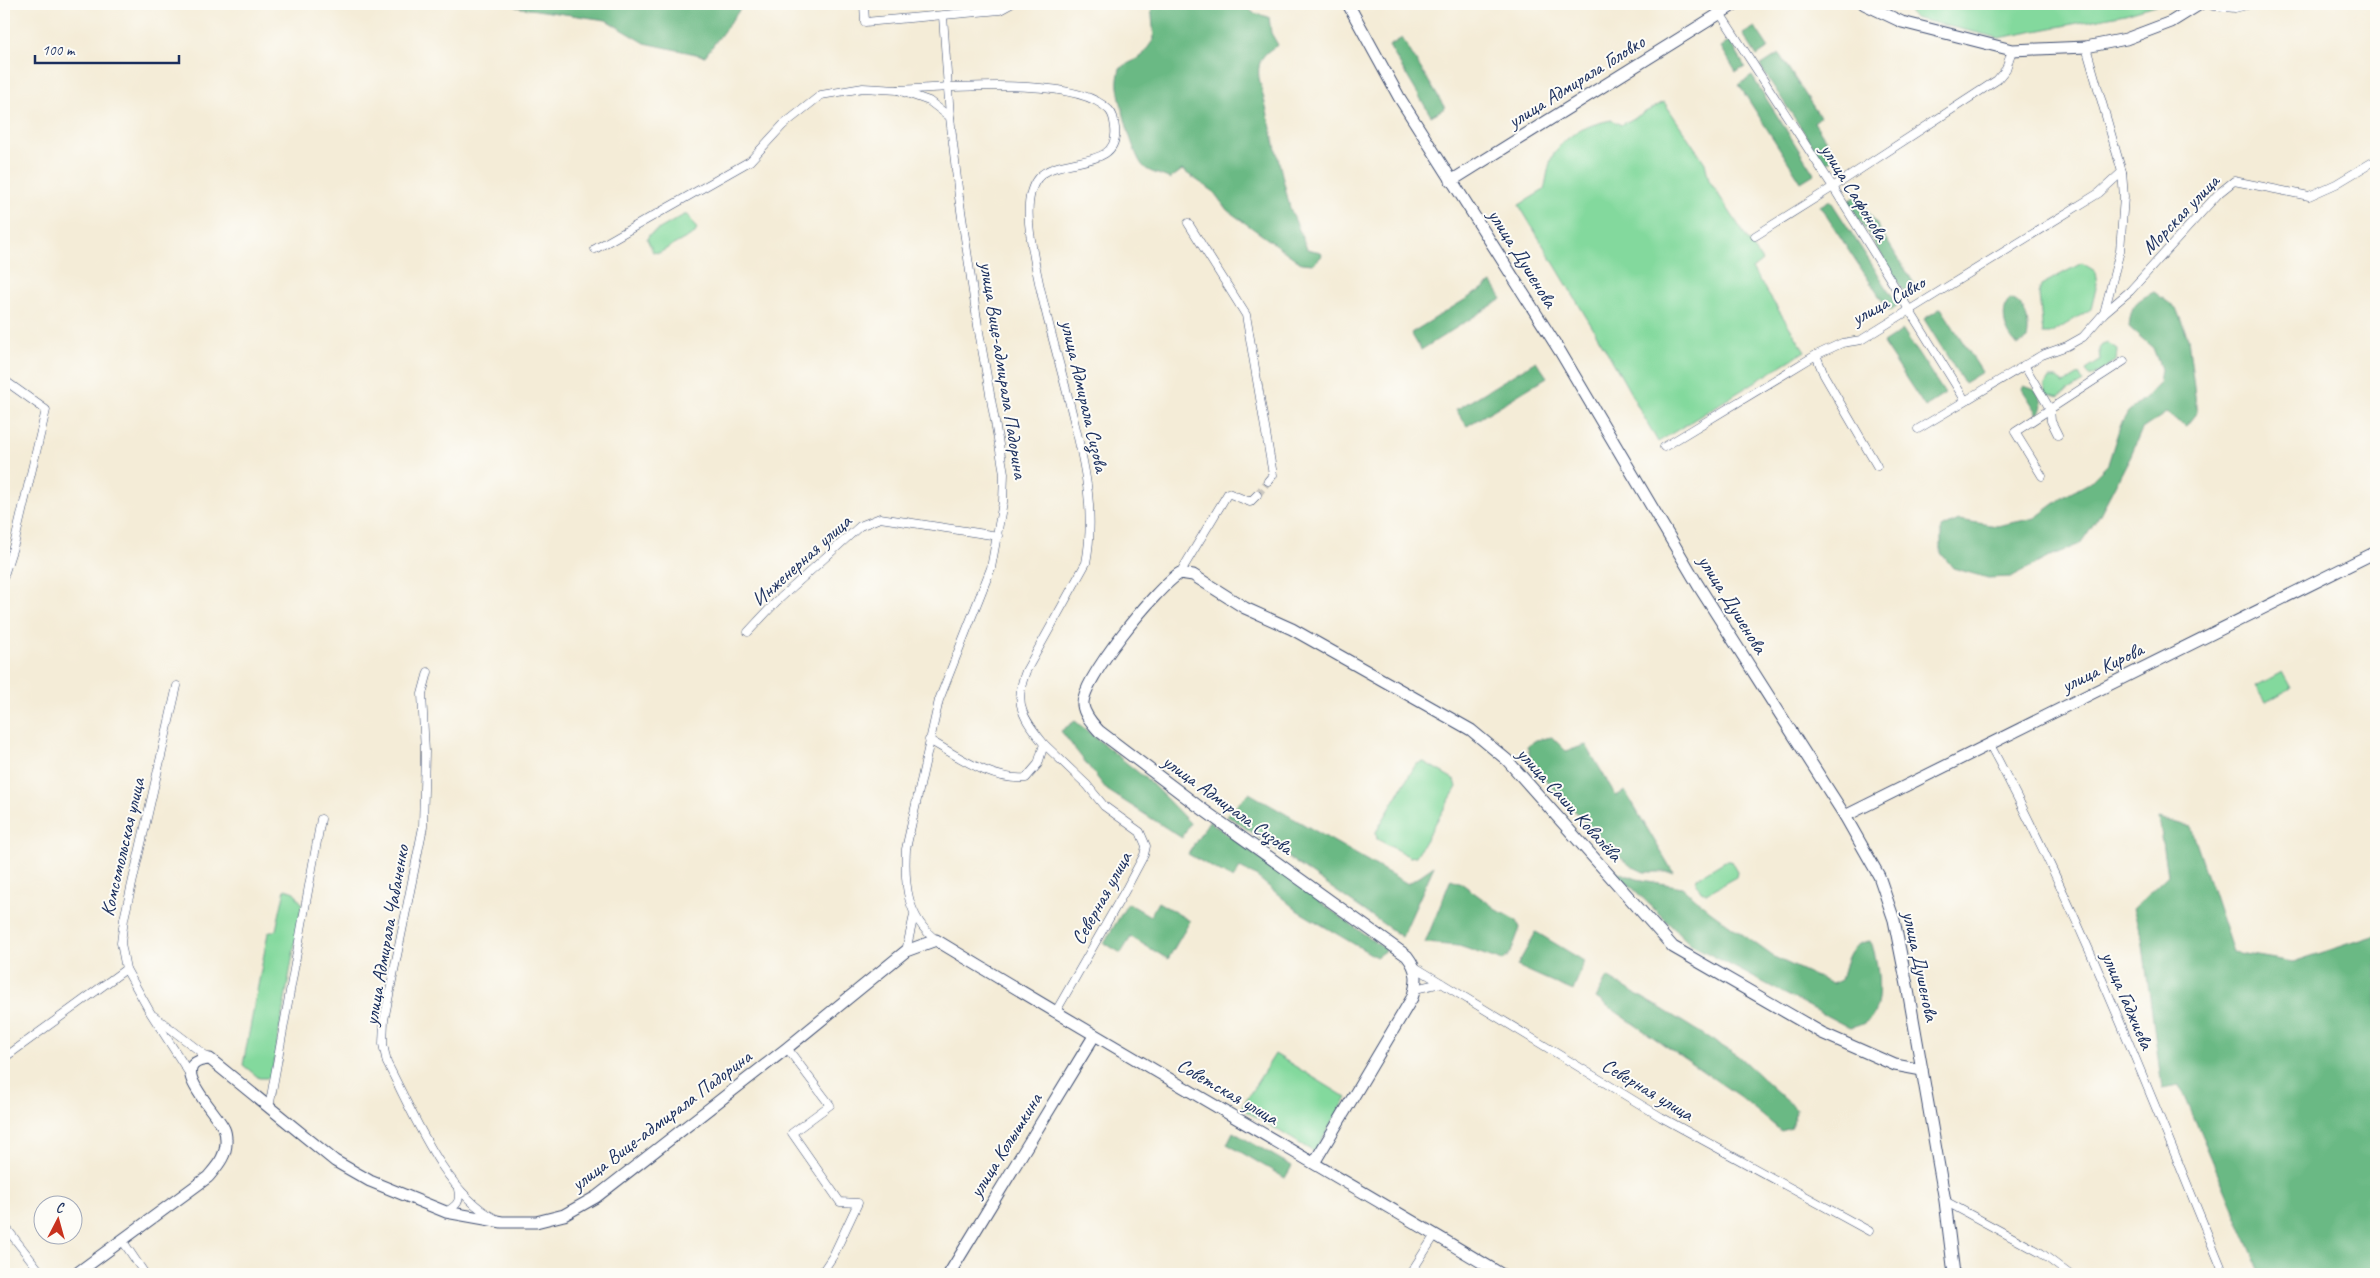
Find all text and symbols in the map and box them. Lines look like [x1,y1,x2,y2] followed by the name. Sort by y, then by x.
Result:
[1502,29,1650,134] street label: улица Адмирала Головко
[35,32,179,64] scale bar
[42,41,76,60] text: 100 m
[1814,138,1895,247] street label: улица Сафонова
[2136,168,2226,260] street label: Морская улица
[1482,203,1563,313] street label: улица Душенова
[974,259,1033,482] street label: улица Вице-адмирала Падорина
[1846,269,1931,331] street label: улица Сивко
[1054,317,1115,476] street label: улица Адмирала Сизова
[746,508,857,612] street label: Инженерная улица
[1692,549,1773,659] street label: улица Душенова
[2056,636,2149,698] street label: улица Кирова
[1511,741,1629,868] street label: улица Саши Ковалёва
[1156,748,1299,862] street label: улица Адмирала Сизова
[94,774,151,919] street label: Комсомольская улица
[358,842,415,1028] street label: улица Адмирала Чабаненко
[1066,846,1138,949] street label: Северная улица
[1896,908,1945,1025] street label: улица Душенова
[2095,947,2160,1054] street label: улица Гаджиева
[565,1043,758,1197] street label: улица Вице-адмирала Падорина
[1173,1052,1284,1131] street label: Советская улица
[1598,1052,1699,1127] street label: Северная улица
[963,1087,1049,1203] street label: улица Колышкина
[32,1196,82,1246] north arrow
[55,1199,66,1217] text: С

